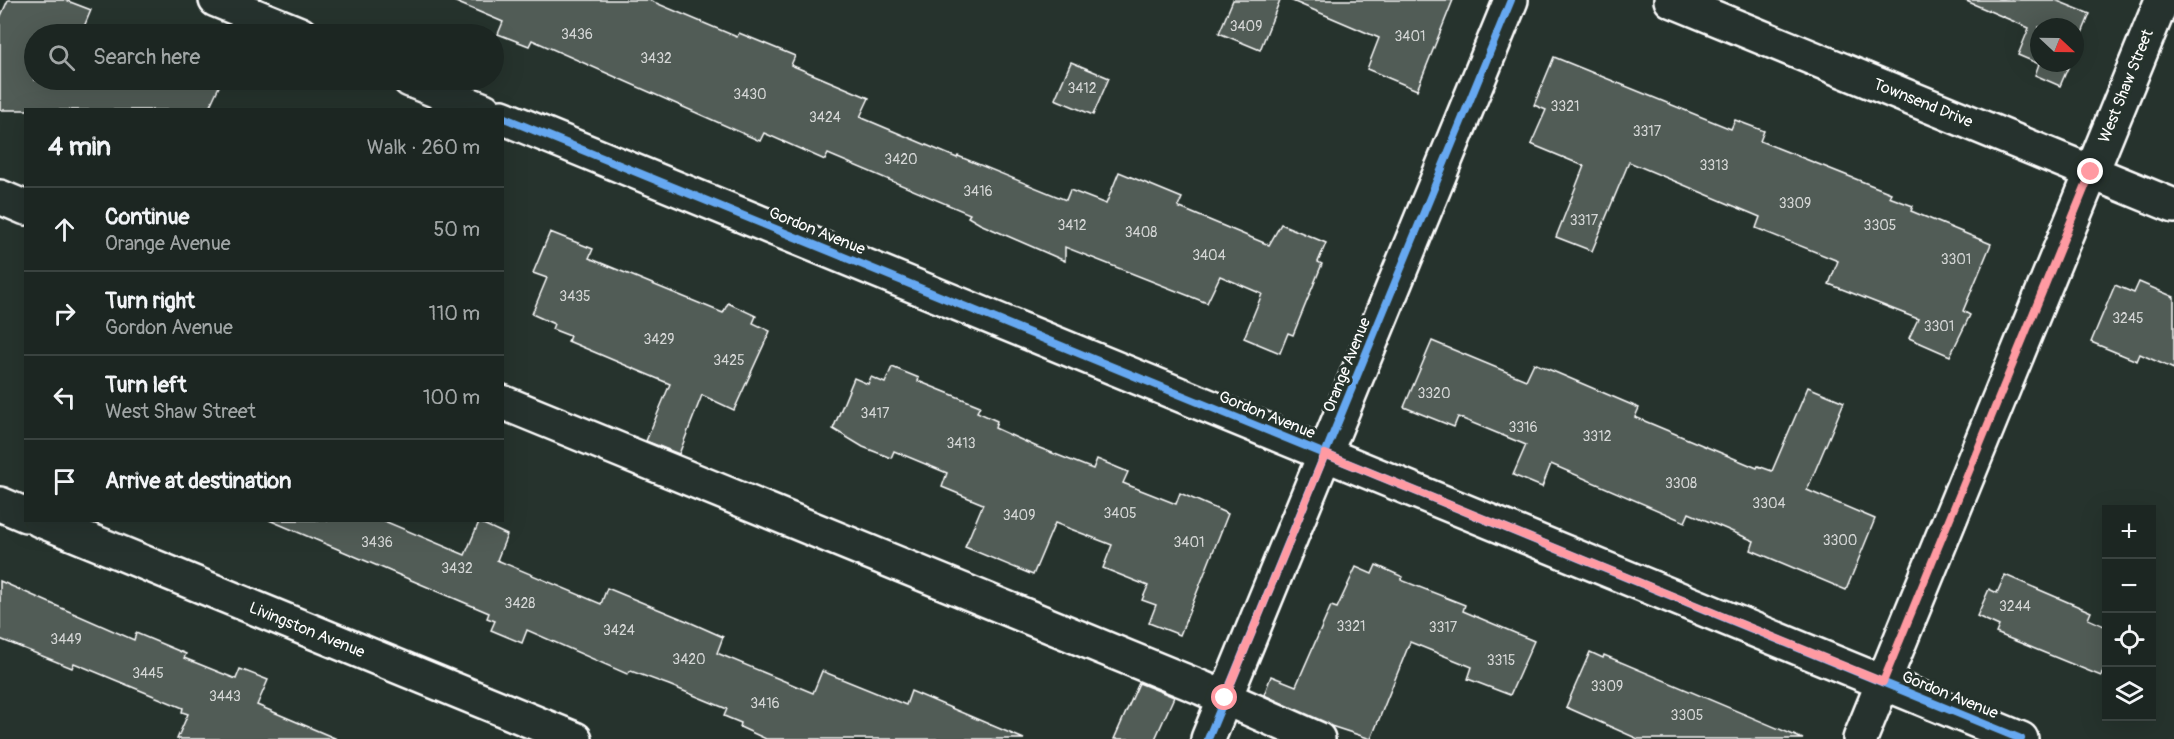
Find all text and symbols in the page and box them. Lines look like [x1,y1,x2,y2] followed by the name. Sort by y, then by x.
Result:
[1230,18,1262,35] house number: 3409
[2030,18,2084,72] north arrow
[24,24,504,90] search box
[561,26,593,43] house number: 3436
[2094,26,2158,146] street label: West Shaw Street
[1395,28,1425,45] house number: 3401
[45,41,78,74] icon: search
[93,43,200,71] text: Search here
[640,50,672,67] house number: 3432
[1870,74,1976,132] street label: Townsend Drive
[1067,80,1097,97] house number: 3412
[733,86,767,103] house number: 3430
[1551,98,1579,115] house number: 3321
[809,109,841,126] house number: 3424
[1633,123,1662,140] house number: 3317
[48,131,111,163] text: 4 min
[367,135,480,160] text: Walk · 260 m
[884,151,918,168] house number: 3420
[1700,157,1729,174] house number: 3313
[2077,158,2103,184] route end
[963,183,993,200] house number: 3416
[1779,195,1811,212] house number: 3309
[105,203,189,231] text: Continue
[766,203,868,259] street label: Gordon Avenue
[1570,212,1599,229] house number: 3317
[48,213,81,246] icon: ahead
[433,217,480,242] text: 50 m
[1057,217,1087,234] house number: 3412
[1864,217,1896,234] house number: 3305
[1125,224,1157,241] house number: 3408
[105,231,231,256] text: Orange Avenue
[1192,247,1226,264] house number: 3404
[1941,251,1971,268] house number: 3301
[105,287,195,315] text: Turn right
[559,288,591,305] house number: 3435
[48,297,81,330] icon: right
[429,301,480,326] text: 110 m
[2112,310,2144,327] house number: 3245
[105,315,233,340] text: Gordon Avenue
[1319,315,1375,415] street label: Orange Avenue
[1924,318,1954,335] house number: 3301
[644,331,674,348] house number: 3429
[713,352,745,369] house number: 3425
[105,371,187,399] text: Turn left
[48,381,81,414] icon: left
[423,385,480,410] text: 100 m
[1417,385,1451,402] house number: 3320
[1216,387,1318,443] street label: Gordon Avenue
[105,399,256,424] text: West Shaw Street
[861,405,890,422] house number: 3417
[1508,419,1538,436] house number: 3316
[1583,428,1612,445] house number: 3312
[946,435,976,452] house number: 3413
[48,465,81,498] icon: arrive
[105,467,291,495] text: Arrive at destination
[1665,475,1697,492] house number: 3308
[1752,495,1786,512] house number: 3304
[1103,505,1137,522] house number: 3405
[2102,505,2156,721] map controls
[2102,505,2156,559] button: +
[1003,507,1035,524] house number: 3409
[1823,532,1857,549] house number: 3300
[361,534,393,551] house number: 3436
[1174,534,1204,551] house number: 3401
[2102,559,2156,613] button: −
[441,560,473,577] house number: 3432
[505,595,535,612] house number: 3428
[246,598,368,662] street label: Livingston Avenue
[1999,598,2031,615] house number: 3244
[2102,613,2156,667] button: locate
[1337,618,1365,635] house number: 3321
[1429,619,1458,636] house number: 3317
[603,622,635,639] house number: 3424
[50,631,82,648] house number: 3449
[672,651,706,668] house number: 3420
[1487,652,1515,669] house number: 3315
[132,665,164,682] house number: 3445
[1899,667,2001,723] street label: Gordon Avenue
[2102,667,2156,721] button: layers
[1591,678,1623,695] house number: 3309
[1211,684,1237,710] route start
[209,688,241,705] house number: 3443
[750,695,780,712] house number: 3416
[1671,707,1703,724] house number: 3305

